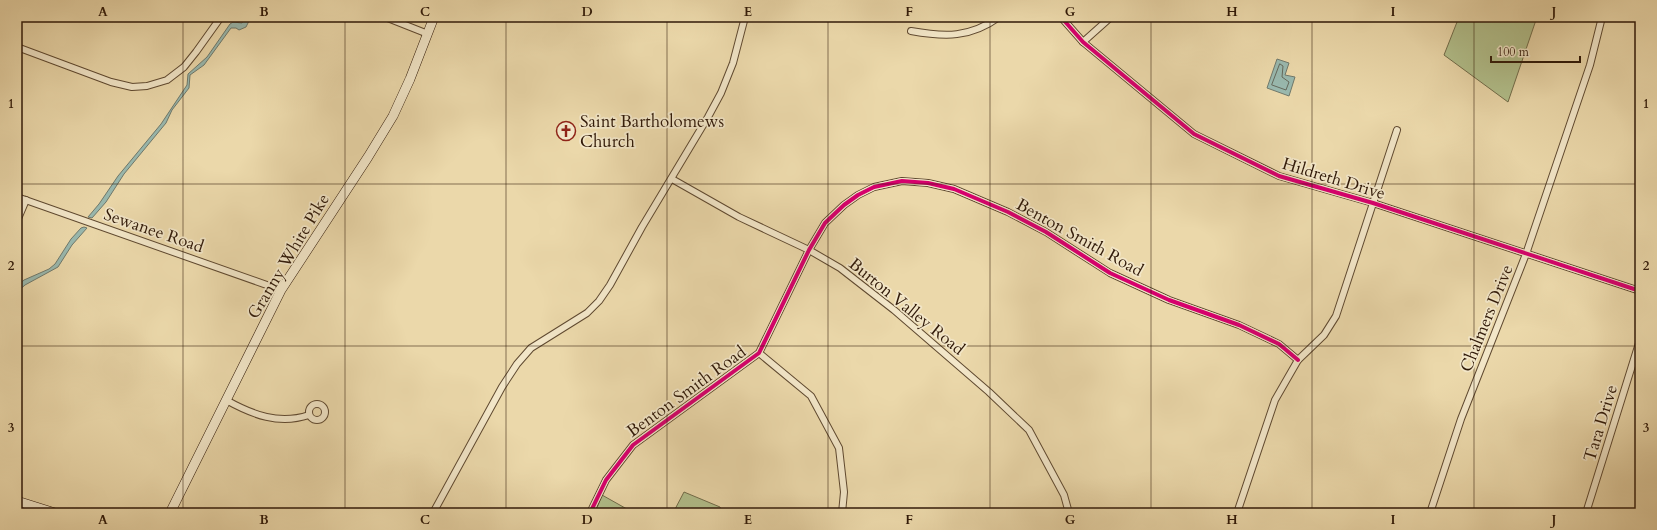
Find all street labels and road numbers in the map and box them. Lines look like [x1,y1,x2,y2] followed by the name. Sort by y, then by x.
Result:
[1279,152,1388,205] street label: Hildreth Drive
[242,189,335,323] street label: Granny White Pike
[1012,193,1147,282] street label: Benton Smith Road
[101,203,207,258] street label: Sewanee Road
[844,252,969,360] street label: Burton Valley Road
[1455,261,1518,375] street label: Chalmers Drive
[622,340,751,442] street label: Benton Smith Road
[1578,382,1623,464] street label: Tara Drive

